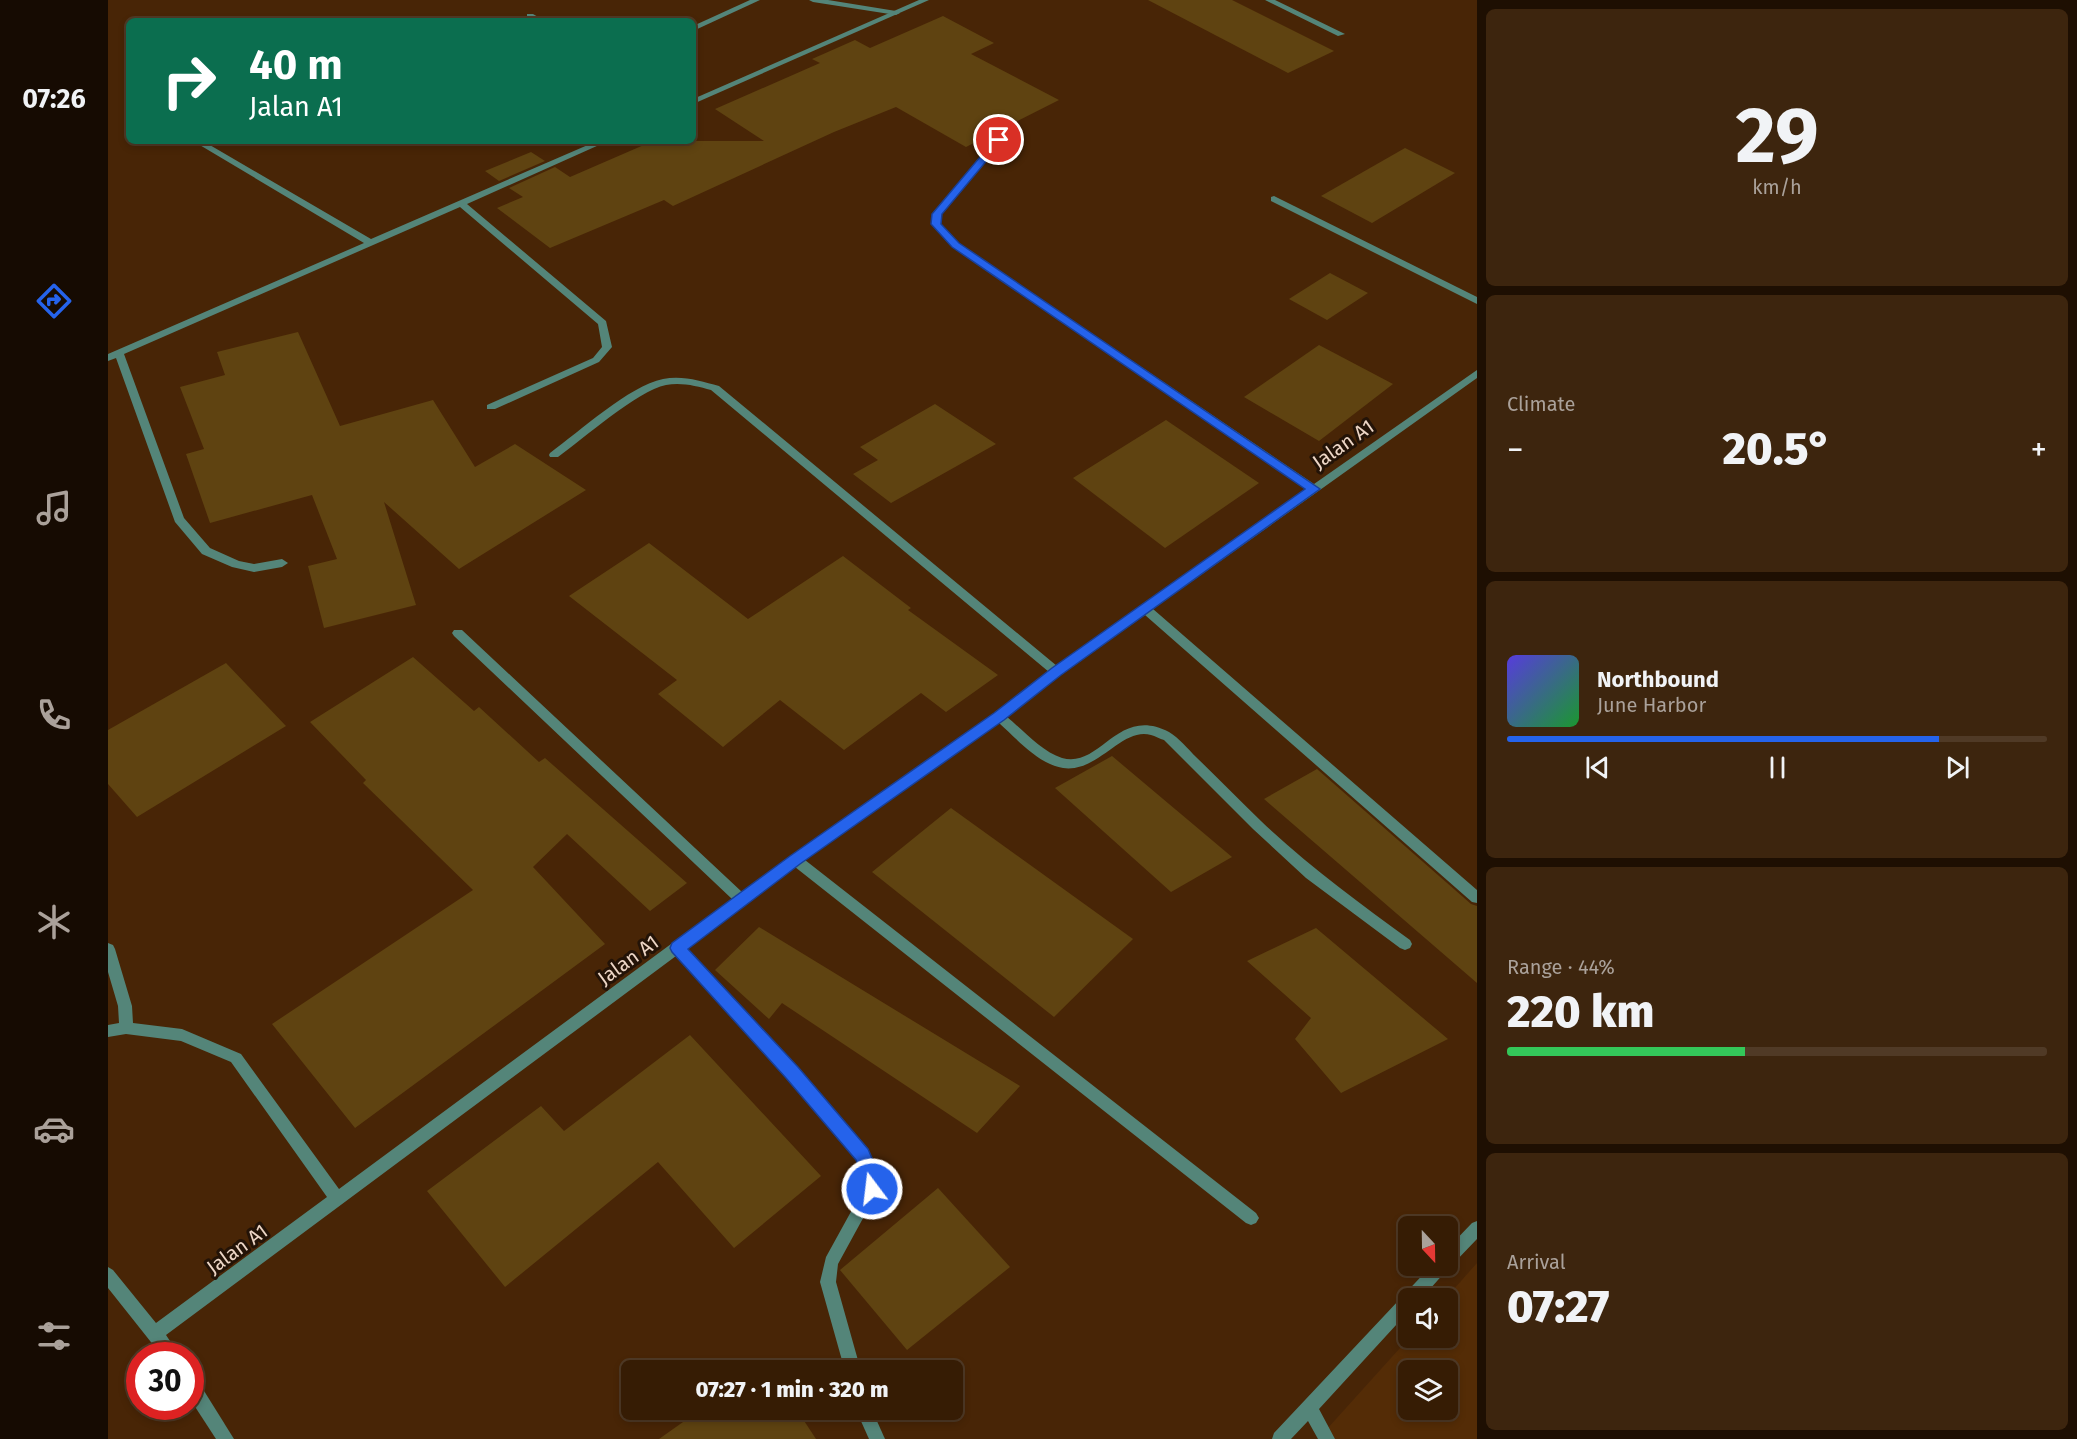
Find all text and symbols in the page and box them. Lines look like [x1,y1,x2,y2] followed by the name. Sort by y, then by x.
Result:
[249,40,343,90] text: 40 m
[150,42,228,120] icon: right
[22,83,86,115] text: 07:26
[1735,89,1819,183] text: 29
[249,91,343,123] text: Jalan A1
[973,114,1024,165] pin
[982,123,1015,156] icon: arrive
[1752,175,1802,199] text: km/h
[33,280,75,322] icon: directions
[1507,392,1575,416] text: Climate
[1308,414,1378,474] street label: Jalan A1
[1722,422,1832,476] text: 20.5°
[1507,430,1524,470] text: −
[2031,430,2047,470] text: +
[33,487,75,529] icon: music
[1597,666,1719,693] text: Northbound
[1597,693,1706,717] text: June Harbor
[33,694,75,736] icon: phone
[1581,751,1614,784] icon: previous
[1761,751,1794,784] icon: pause
[1941,751,1974,784] icon: next
[33,901,75,943] icon: climate
[593,930,663,990] street label: Jalan A1
[1507,955,1615,979] text: Range · 44%
[1507,985,1654,1039] text: 220 km
[33,1108,75,1150] icon: car
[840,1157,904,1221] position arrow
[1398,1216,1458,1276] north arrow
[1398,1216,1458,1420] map controls
[202,1219,272,1279] street label: Jalan A1
[1507,1250,1566,1274] text: Arrival
[1507,1280,1609,1334] text: 07:27
[1398,1288,1458,1348] button: sound
[33,1315,75,1357] icon: filters
[126,1342,204,1420] speed limit sign: 30
[1398,1360,1458,1420] button: layers
[696,1376,888,1403] text: 07:27 · 1 min · 320 m

